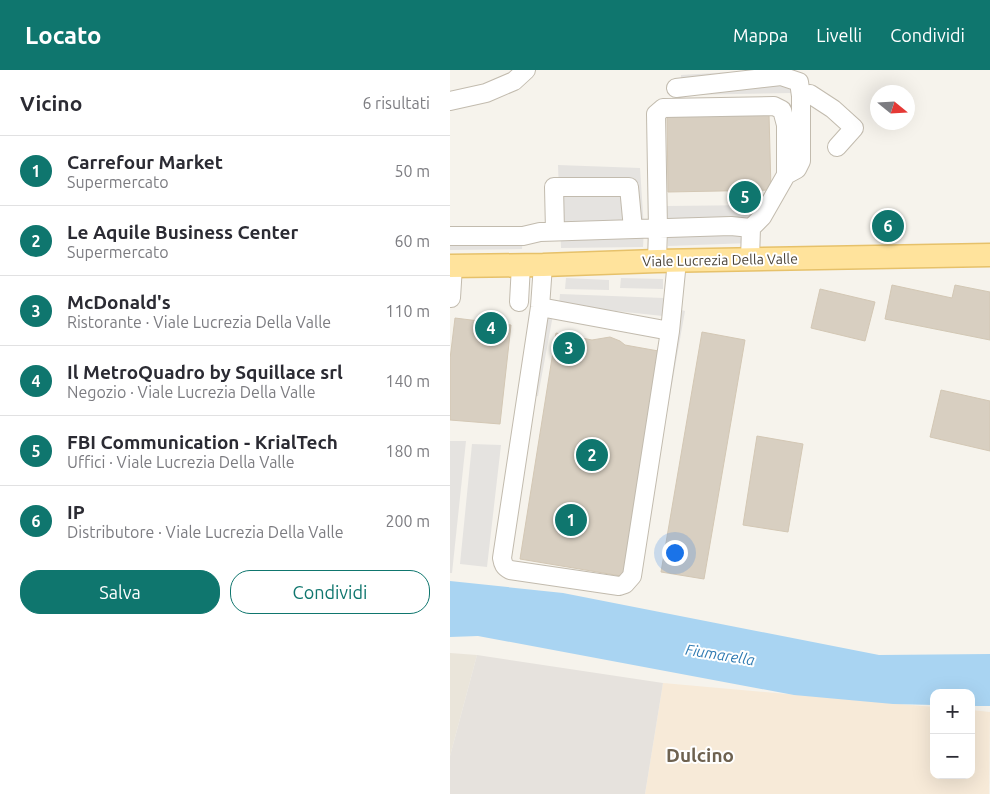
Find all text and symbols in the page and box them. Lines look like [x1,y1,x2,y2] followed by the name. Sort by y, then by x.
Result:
[25,22,101,49] text: Locato
[733,25,788,45] text: Mappa
[816,25,862,45] text: Livelli
[890,25,965,45] text: Condividi
[870,85,915,130] north arrow
[20,91,82,115] text: Vicino
[362,94,430,112] text: 6 risultati
[67,151,223,173] text: Carrefour Market
[31,162,41,180] text: 1
[394,162,430,180] text: 50 m
[67,173,169,191] text: Supermercato
[729,178,761,216] pin: 5
[872,207,904,245] pin: 6
[67,221,298,243] text: Le Aquile Business Center
[31,232,41,250] text: 2
[394,232,430,250] text: 60 m
[67,243,169,261] text: Supermercato
[642,251,798,269] street label: Viale Lucrezia Della Valle
[67,291,171,313] text: McDonald's
[31,302,41,320] text: 3
[385,302,430,320] text: 110 m
[475,309,507,347] pin: 4
[67,313,331,331] text: Ristorante · Viale Lucrezia Della Valle
[553,329,585,367] pin: 3
[67,361,343,383] text: Il MetroQuadro by Squillace srl
[31,372,41,390] text: 4
[385,372,430,390] text: 140 m
[67,383,316,401] text: Negozio · Viale Lucrezia Della Valle
[67,431,338,453] text: FBI Communication - KrialTech
[576,436,608,474] pin: 2
[31,442,41,460] text: 5
[385,442,430,460] text: 180 m
[67,453,295,471] text: Uffici · Viale Lucrezia Della Valle
[67,501,85,523] text: IP
[555,501,587,539] pin: 1
[31,512,41,530] text: 6
[385,512,430,530] text: 200 m
[67,523,344,541] text: Distributore · Viale Lucrezia Della Valle
[662,540,688,566] your location
[20,570,220,614] button: Salva
[230,570,430,614] button: Condividi
[684,641,756,668] water label: Fiumarella
[930,689,975,779] map controls
[930,689,975,734] button: +
[930,734,975,779] button: −
[666,744,734,766] district label: Dulcino

